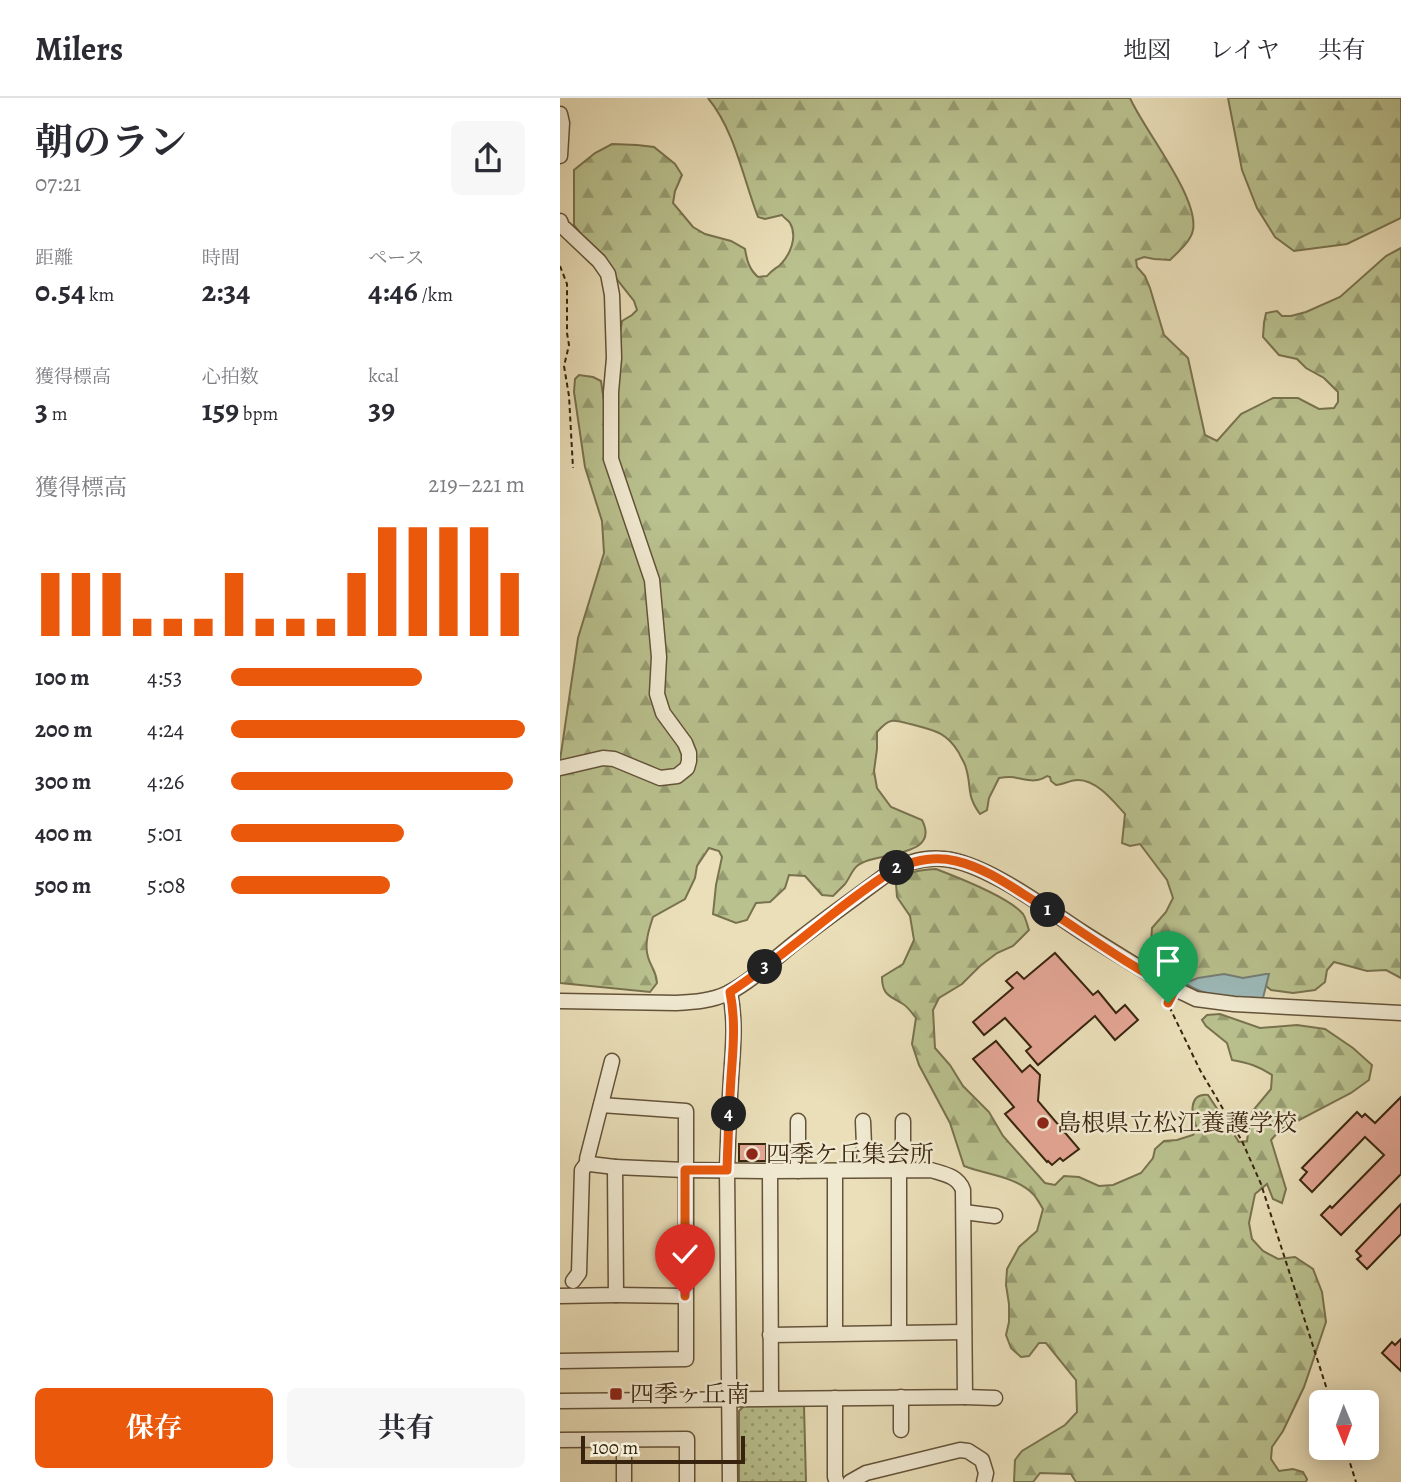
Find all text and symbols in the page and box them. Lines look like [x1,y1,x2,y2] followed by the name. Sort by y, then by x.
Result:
[35,26,123,71] text: Milers
[1123,34,1171,66] text: 地図
[1209,34,1280,66] text: レイヤ
[1318,34,1366,66] text: 共有
[35,116,187,168] text: 朝のラン
[451,121,525,195] button: share
[35,168,81,199] text: 07:21
[35,245,73,271] text: 距離
[202,245,240,271] text: 時間
[368,245,424,271] text: ペース
[35,271,85,311] text: 0.54
[202,271,250,311] text: 2:34
[368,271,418,311] text: 4:46
[85,282,114,308] text: km
[418,282,453,308] text: /km
[368,363,399,389] text: kcal
[35,364,111,390] text: 獲得標高
[202,364,259,390] text: 心拍数
[368,389,395,429] text: 39
[35,390,48,430] text: 3
[202,390,239,430] text: 159
[48,401,67,427] text: m
[239,401,278,427] text: bpm
[428,469,525,500] text: 219–221 m
[35,472,127,503] text: 獲得標高
[35,662,90,693] text: 100 m
[147,662,182,693] text: 4:53
[35,714,93,745] text: 200 m
[147,714,184,745] text: 4:24
[35,766,91,797] text: 300 m
[147,766,184,797] text: 4:26
[35,818,92,849] text: 400 m
[147,818,183,849] text: 5:01
[880,850,914,886] pin: 2
[892,854,901,880] text: 2
[35,870,91,901] text: 500 m
[147,870,186,901] text: 5:08
[1030,892,1065,928] pin: 1
[1044,896,1051,922] text: 1
[1138,931,1198,1003] pin
[1149,942,1187,980] icon: arrive
[748,950,782,984] pin: 3
[760,953,769,979] text: 3
[712,1096,746,1132] pin: 4
[724,1100,733,1126] text: 4
[1057,1107,1297,1139] place label: 島根県立松江養護学校
[1035,1115,1051,1131] marker: 島根県立松江養護学校
[766,1138,934,1170] place label: 四季ケ丘集会所
[744,1146,760,1162] marker: 四季ケ丘集会所
[655,1224,715,1296] pin
[666,1235,704,1273] icon: check
[630,1378,750,1410] place label: 四季ヶ丘南
[608,1386,624,1402] marker: 四季ヶ丘南
[35,1388,273,1468] button: 保存
[287,1388,525,1468] button: 共有
[1309,1390,1379,1460] north arrow
[1309,1390,1379,1460] map controls
[581,1433,746,1465] scale bar
[592,1435,638,1461] text: 100 m

